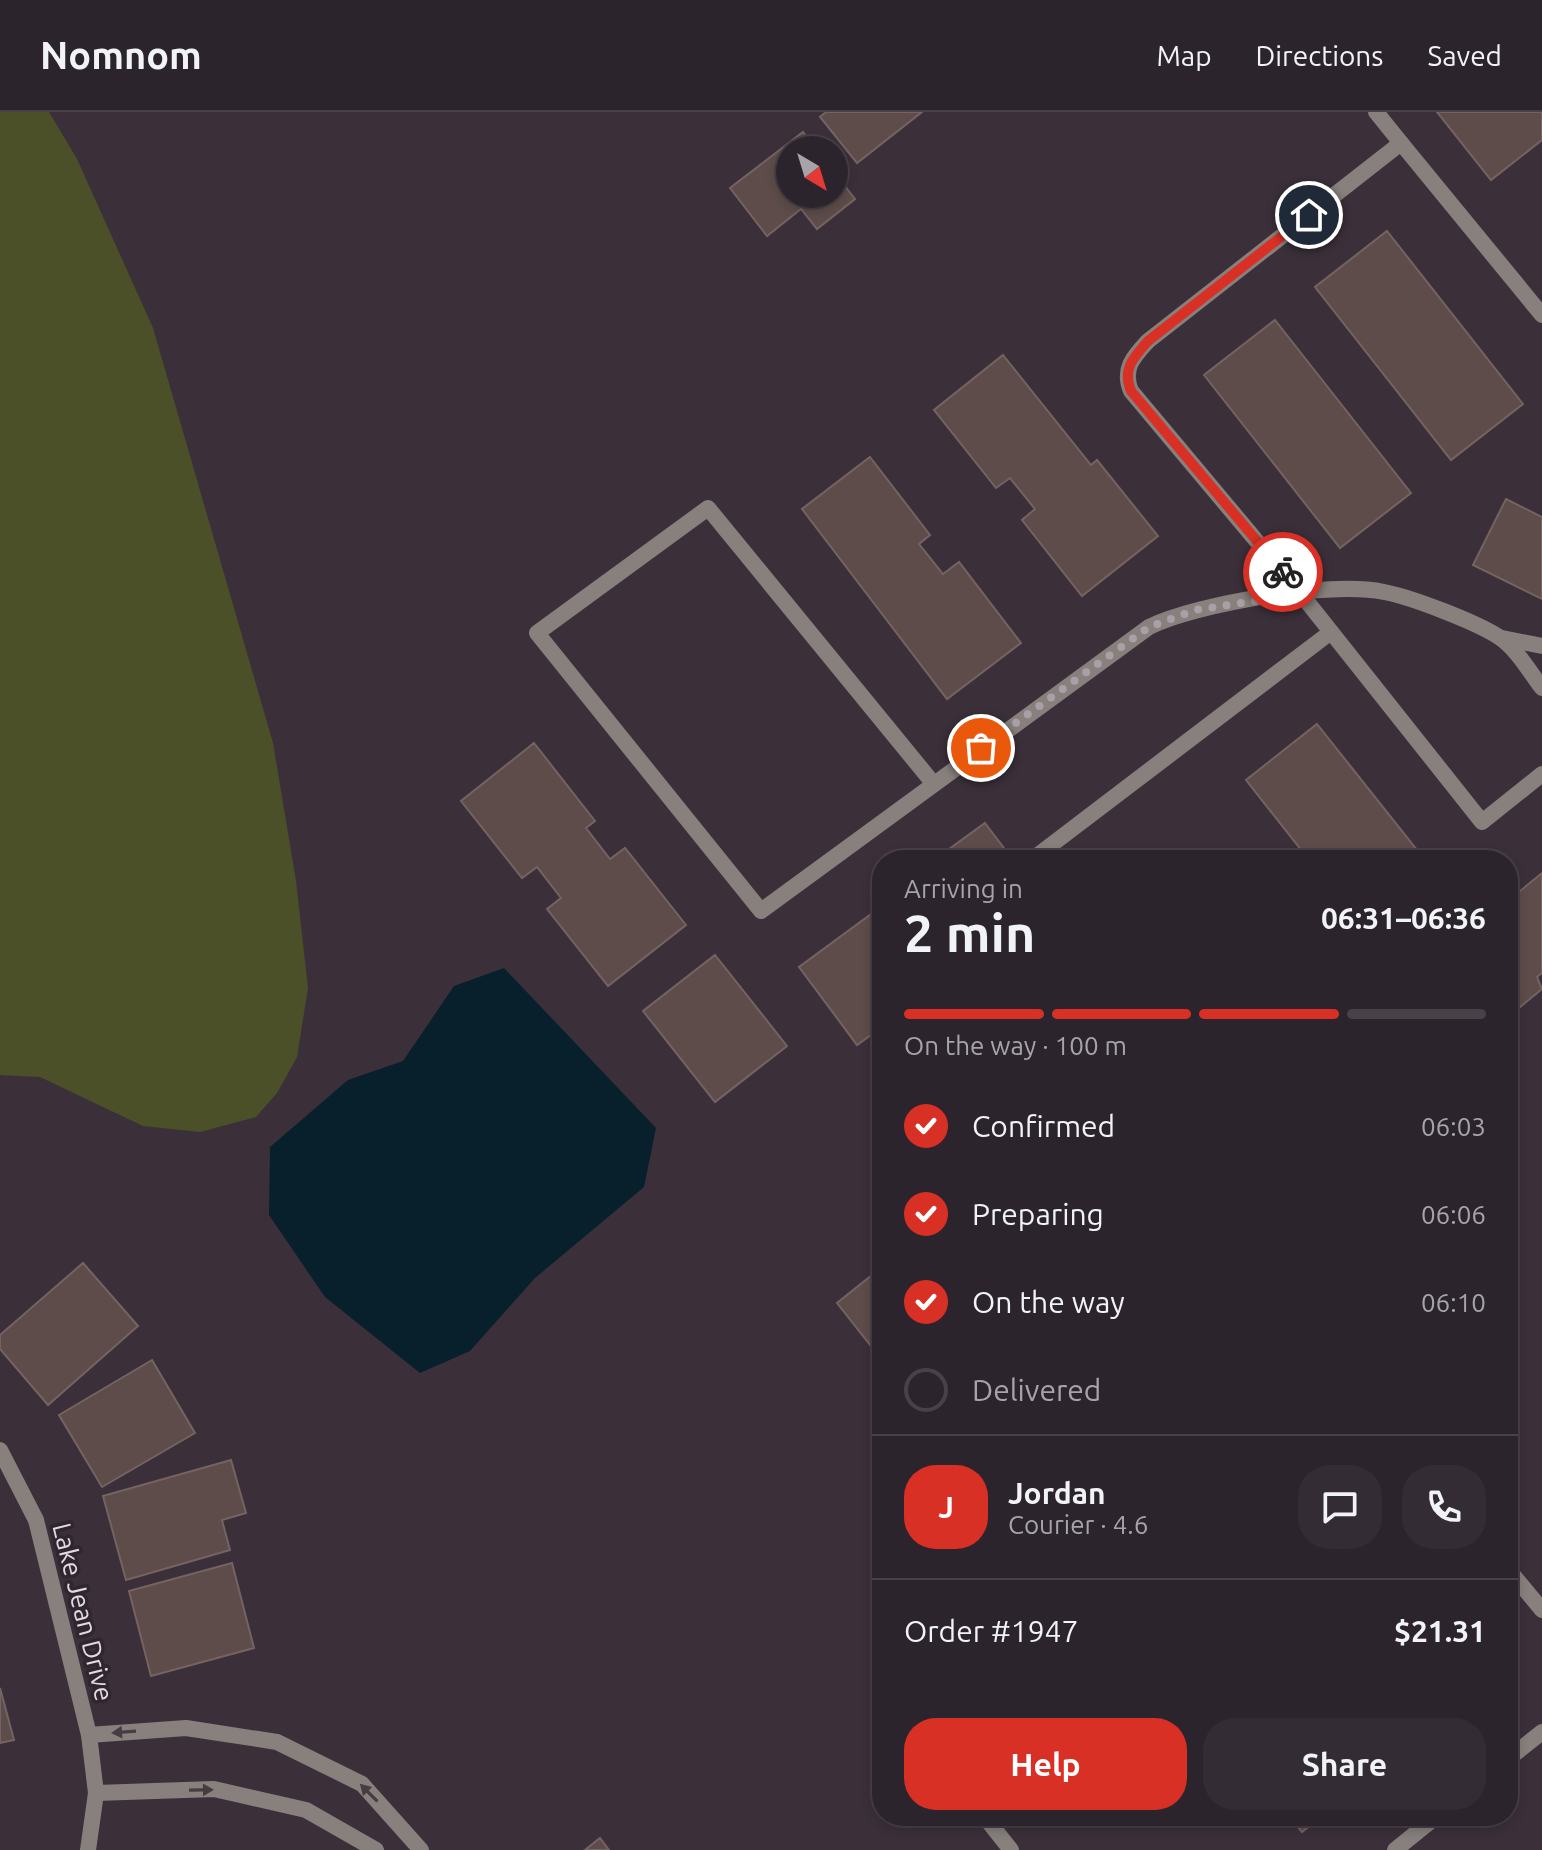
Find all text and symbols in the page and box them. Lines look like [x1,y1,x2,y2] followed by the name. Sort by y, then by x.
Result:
[40,34,202,76] text: Nomnom
[1156,40,1212,71] text: Map
[1256,40,1383,71] text: Directions
[1427,40,1502,71] text: Saved
[776,136,848,208] north arrow
[776,136,848,208] map controls
[1275,181,1343,249] pin
[1287,193,1331,237] icon: home
[1243,532,1323,612] courier
[1261,550,1305,594] icon: bike
[947,714,1015,782] pin
[959,726,1003,770] icon: bag
[904,874,1023,903] text: Arriving in
[1321,901,1486,935] text: 06:31–06:36
[904,904,1035,962] text: 2 min
[904,1031,1127,1060] text: On the way · 100 m
[904,1104,948,1148] icon: check
[972,1109,1115,1143] text: Confirmed
[1421,1112,1486,1141] text: 06:03
[904,1192,948,1236] icon: check
[972,1197,1104,1231] text: Preparing
[1421,1200,1486,1229] text: 06:06
[904,1280,948,1324] icon: check
[972,1285,1125,1319] text: On the way
[1421,1288,1486,1317] text: 06:10
[972,1373,1101,1407] text: Delivered
[1298,1465,1382,1549] button: chat
[1402,1465,1486,1549] button: phone
[1008,1476,1106,1510] text: Jordan
[938,1490,954,1524] text: J
[1008,1510,1148,1539] text: Courier · 4.6
[47,1520,120,1704] street label: Lake Jean Drive
[904,1614,1078,1648] text: Order #1947
[1394,1614,1486,1648] text: $21.31
[904,1718,1187,1810] button: Help
[1203,1718,1486,1810] button: Share
[111,1726,136,1739] one-way arrow
[189,1784,215,1796] one-way arrow
[360,1784,378,1803] one-way arrow

